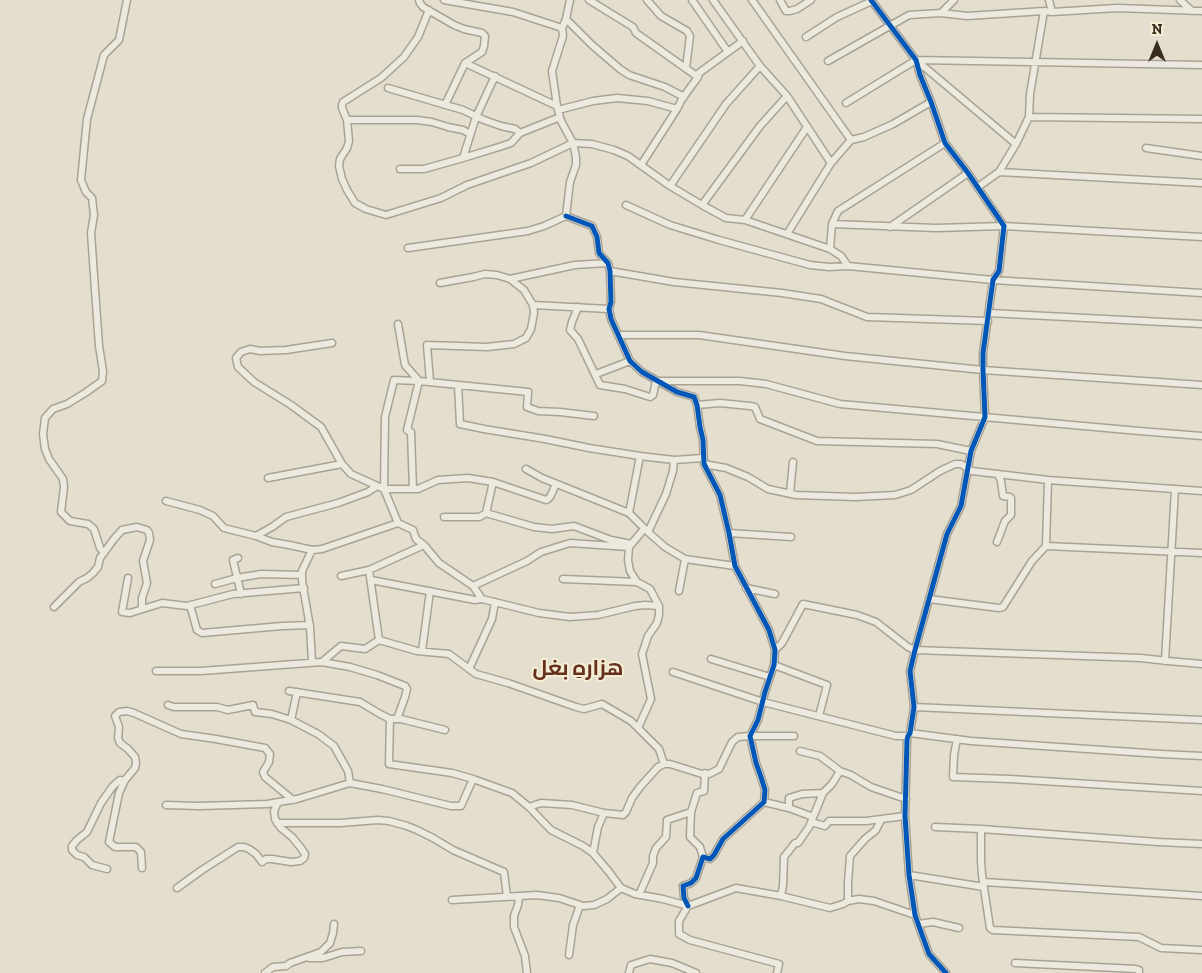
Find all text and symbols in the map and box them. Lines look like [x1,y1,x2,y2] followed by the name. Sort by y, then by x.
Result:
[1132,20,1182,70] north arrow
[1152,21,1162,38] text: N
[533,656,623,682] district label: هزارهِ بغل

